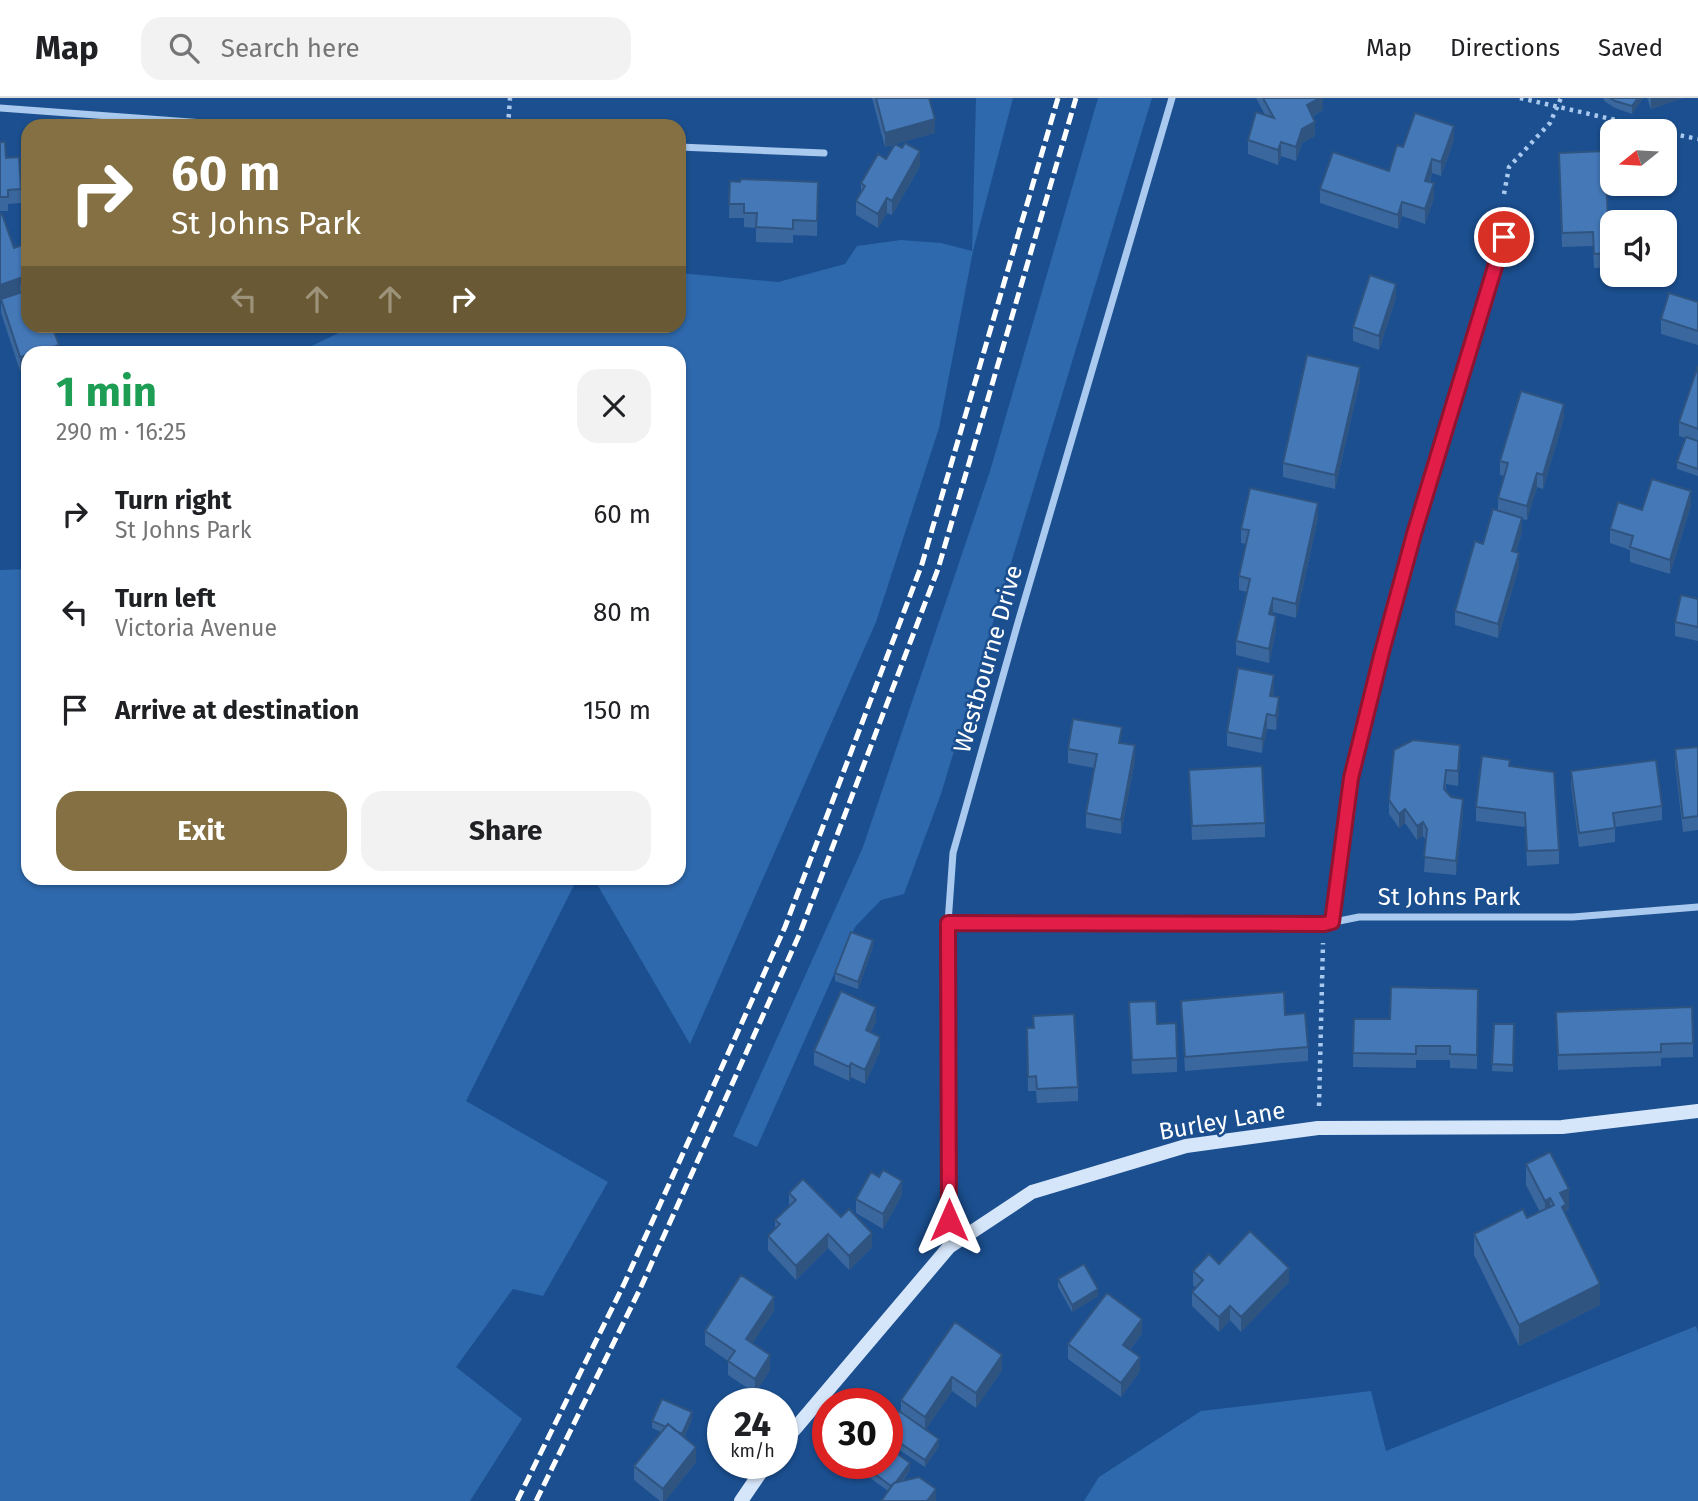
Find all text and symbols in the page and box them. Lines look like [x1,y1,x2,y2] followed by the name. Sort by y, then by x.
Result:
[141,17,631,80] search box
[35,28,99,68] text: Map
[165,29,203,67] icon: search
[221,33,360,64] text: Search here
[1366,34,1412,62] text: Map
[1450,34,1560,62] text: Directions
[1598,34,1663,62] text: Saved
[1600,119,1676,196] north arrow
[1600,119,1677,287] map controls
[171,144,280,203] text: 60 m
[56,147,147,238] icon: right
[171,204,361,242] text: St Johns Park
[1474,207,1534,267] pin
[1600,210,1677,287] button: sound
[1485,218,1523,256] icon: arrive
[225,280,263,318] icon: left
[298,280,336,318] icon: ahead
[371,280,409,318] icon: ahead
[444,280,482,318] icon: right
[56,367,157,417] text: 1 min
[577,369,651,443] button: close
[56,418,186,446] text: 290 m · 16:25
[115,485,232,516] text: Turn right
[56,495,94,533] icon: right
[593,499,651,530] text: 60 m
[115,516,251,544] text: St Johns Park
[948,562,1028,756] street label: Westbourne Drive
[115,583,216,614] text: Turn left
[56,593,94,631] icon: left
[593,597,651,628] text: 80 m
[115,614,277,642] text: Victoria Avenue
[56,691,94,729] icon: arrive
[115,695,359,726] text: Arrive at destination
[583,695,651,726] text: 150 m
[56,791,347,871] button: Exit
[361,791,651,871] button: Share
[1378,883,1521,911] street label: St Johns Park
[1157,1096,1287,1146] street label: Burley Lane
[912,1183,986,1257] position arrow
[812,1388,903,1479] speed limit sign: 30
[734,1403,771,1445] text: 24
[730,1440,775,1462] text: km/h

